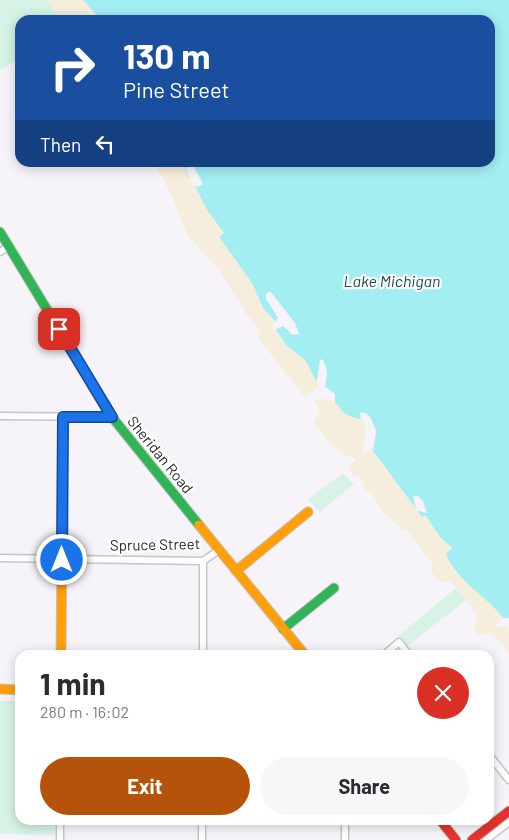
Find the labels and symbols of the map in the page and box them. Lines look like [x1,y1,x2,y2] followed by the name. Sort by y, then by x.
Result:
[344,271,440,290] water label: Lake Michigan
[38,308,80,350] pin
[124,412,197,497] street label: Sheridan Road
[35,533,87,585] position arrow
[110,534,200,554] street label: Spruce Street

